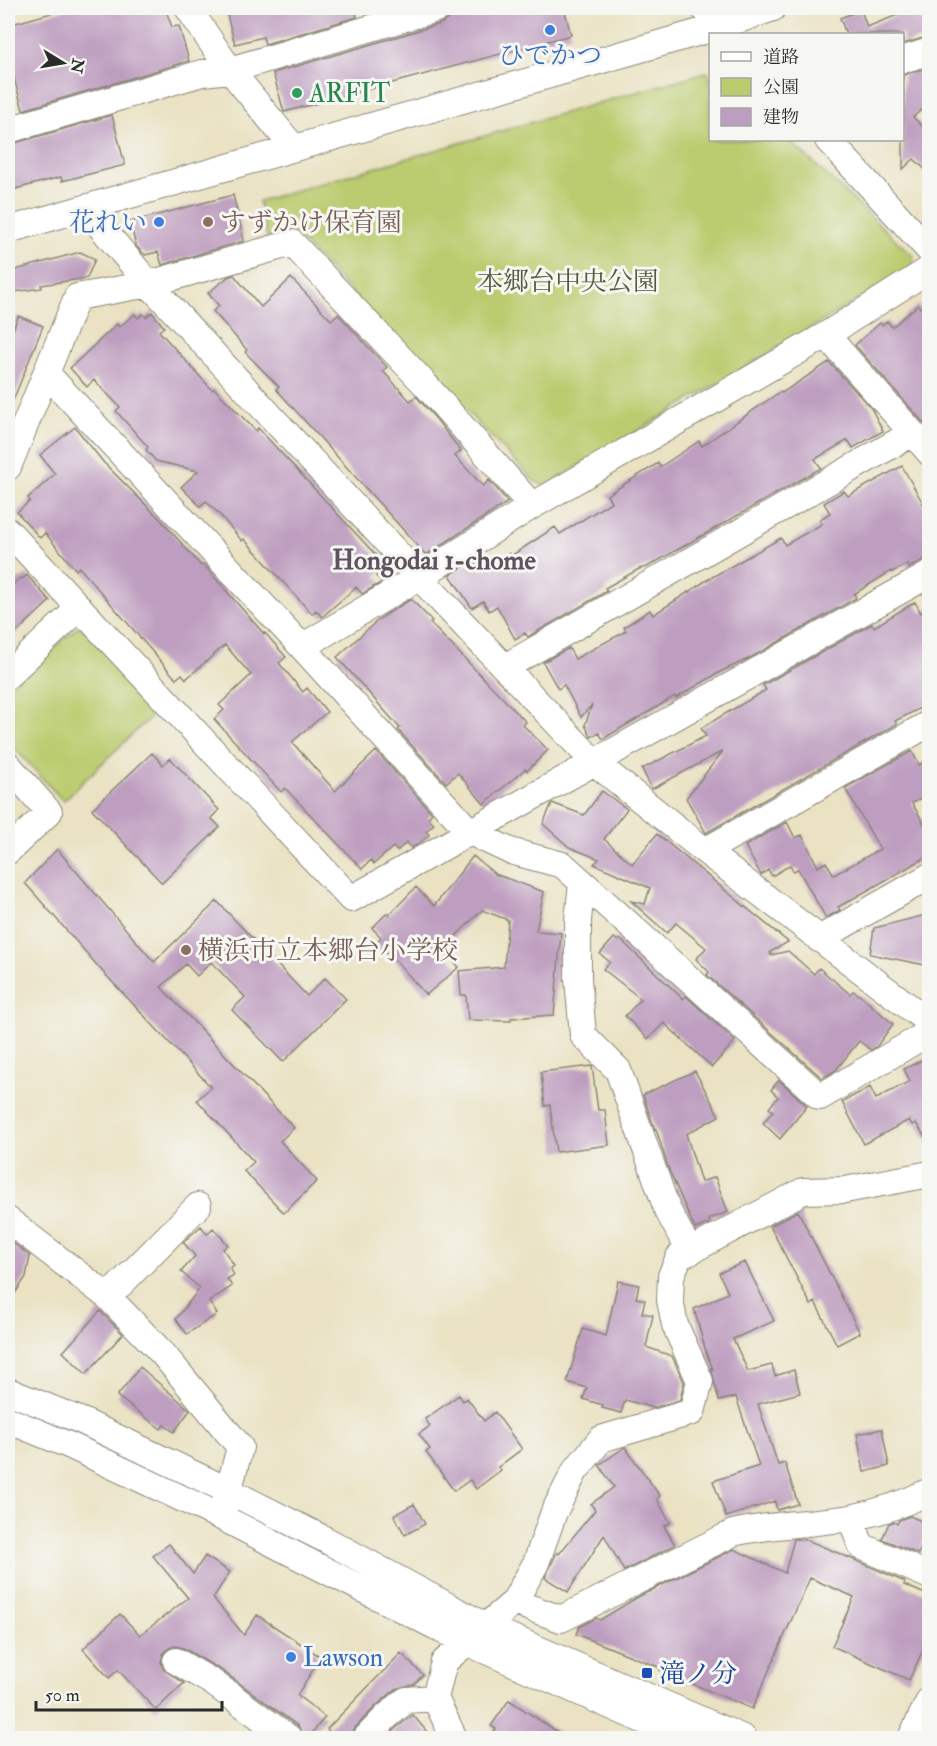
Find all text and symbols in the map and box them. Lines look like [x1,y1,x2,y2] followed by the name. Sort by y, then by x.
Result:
[543,23,557,37] marker: ひでかつ
[33,33,93,93] north arrow
[709,33,904,141] legend
[498,40,602,72] place label: ひでかつ
[763,46,799,69] text: 道路
[65,56,88,75] text: N
[763,76,799,99] text: 公園
[308,78,390,110] place label: ARFIT
[290,86,304,100] marker: ARFIT
[763,106,799,129] text: 建物
[69,207,147,239] place label: 花れい
[220,207,402,239] place label: すずかけ保育園
[152,215,166,229] marker: 花れい
[201,215,215,229] marker: すずかけ保育園
[477,266,659,298] park label: 本郷台中央公園
[332,544,536,578] district label: Hongodai 1-chome
[198,935,458,967] place label: 横浜市立本郷台小学校
[179,943,193,957] marker: 横浜市立本郷台小学校
[303,1642,383,1674] place label: Lawson
[284,1650,298,1664] marker: Lawson
[659,1658,737,1690] place label: 滝ノ分
[640,1666,654,1680] marker: 滝ノ分
[36,1674,222,1712] scale bar
[45,1684,80,1707] text: 50 m

